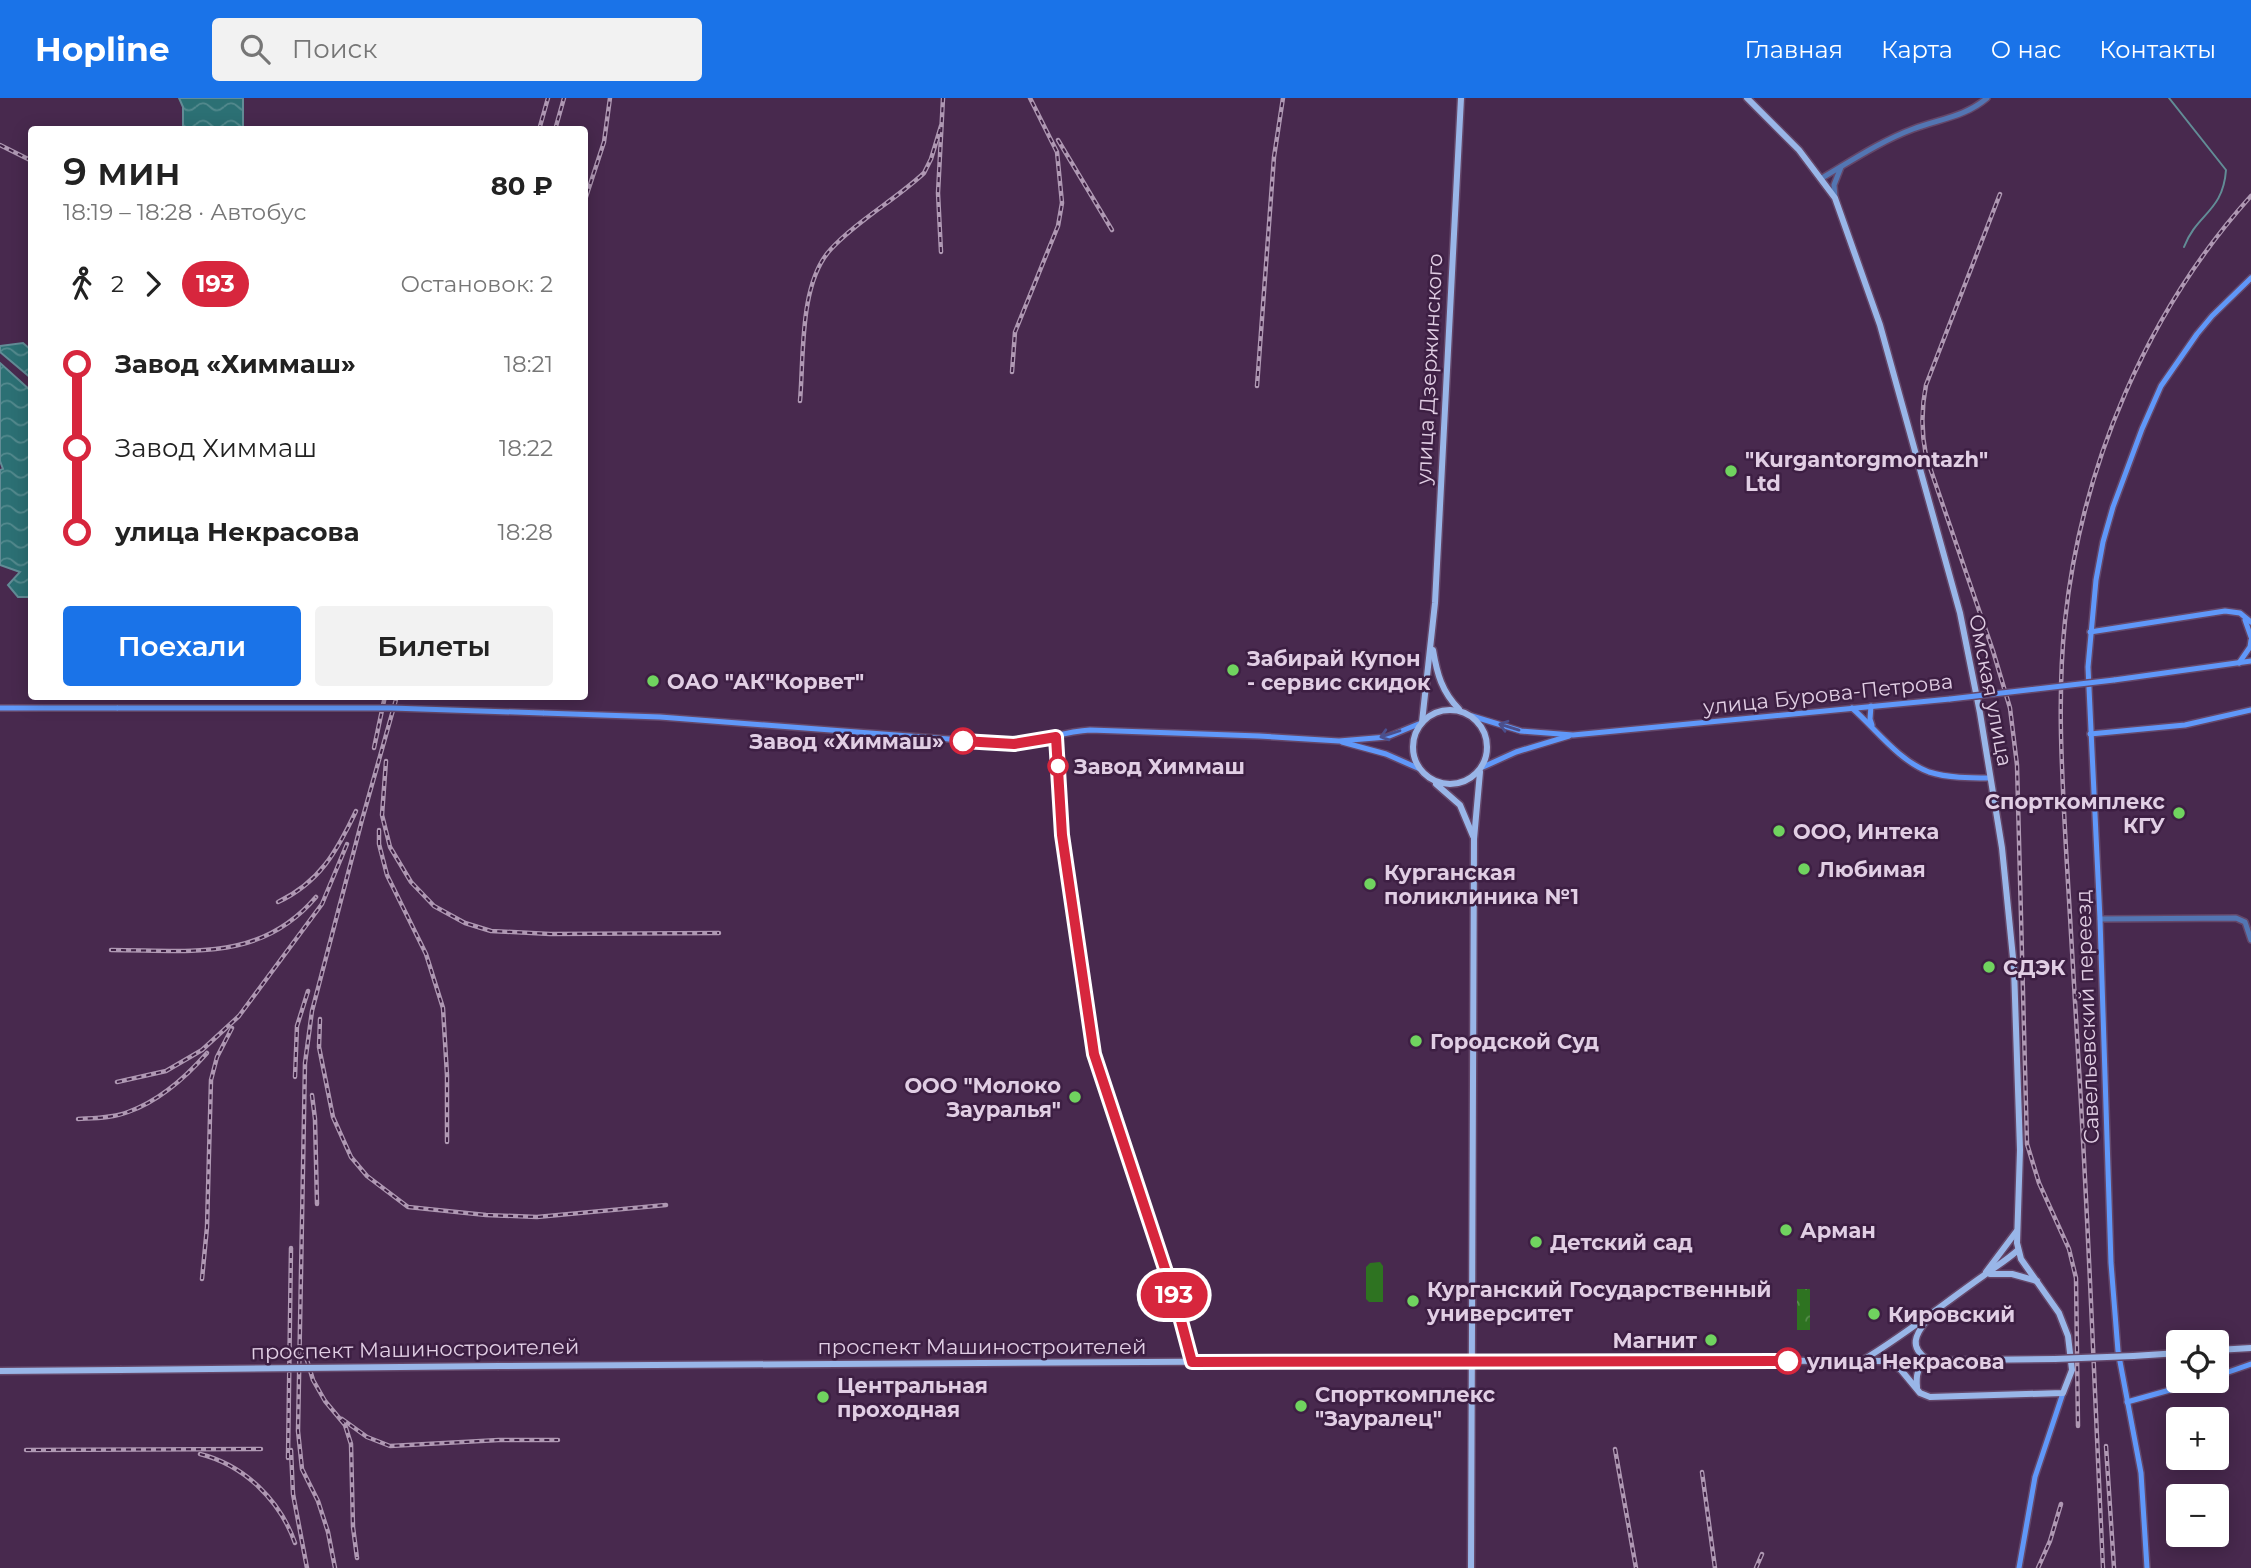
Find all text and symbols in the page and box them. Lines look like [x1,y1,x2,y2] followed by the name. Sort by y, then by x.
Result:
[212,18,702,81] search box
[35,29,170,69] text: Hopline
[236,30,274,68] icon: search
[292,33,377,65] text: Поиск
[1745,35,1843,64] text: Главная
[1881,35,1953,64] text: Карта
[1991,35,2061,64] text: О нас
[2099,35,2216,64] text: Контакты
[63,148,181,195] text: 9 мин
[491,170,553,202] text: 80 ₽
[63,198,306,226] text: 18:19 – 18:28 · Автобус
[1410,253,1448,486] street label: улица Дзержинского
[63,265,101,303] icon: walk
[134,265,172,303] icon: forward
[196,269,235,298] text: 193
[111,270,124,298] text: 2
[401,270,553,298] text: Остановок: 2
[115,348,356,380] text: Завод «Химмаш»
[504,350,553,378] text: 18:21
[115,432,317,464] text: Завод Химмаш
[499,434,553,462] text: 18:22
[1745,447,1988,496] place label: "Kurgantorgmontazh" Ltd
[1723,463,1739,479] marker: "Kurgantorgmontazh" Ltd
[115,516,359,548] text: улица Некрасова
[497,518,553,546] text: 18:28
[63,606,301,686] button: Поехали
[315,606,553,686] button: Билеты
[1964,612,2018,768] street label: Омская улица
[1246,646,1431,695] place label: Забирай Купон - сервис скидок
[1225,662,1241,678] marker: Забирай Купон - сервис скидок
[1701,668,1954,720] street label: улица Бурова-Петрова
[667,669,864,694] place label: ОАО "АК"Корвет"
[645,673,661,689] marker: ОАО "АК"Корвет"
[1498,719,1520,732] one-way arrow
[950,728,976,754] marker: Завод «Химмаш»
[749,729,944,754] place label: Завод «Химмаш»
[1380,729,1402,742] one-way arrow
[1073,754,1245,779] place label: Завод Химмаш
[1048,756,1068,776] marker: Завод Химмаш
[1985,789,2166,838] place label: Спорткомплекс КГУ
[2171,805,2187,821] marker: Спорткомплекс КГУ
[1793,819,1939,844] place label: ООО, Интека
[1771,823,1787,839] marker: ООО, Интека
[1818,857,1926,882] place label: Любимая
[1384,860,1579,909] place label: Курганская поликлиника №1
[1796,861,1812,877] marker: Любимая
[1362,876,1378,892] marker: Курганская поликлиника №1
[2070,890,2104,1144] street label: Савельевский переезд
[2003,955,2066,980] place label: СДЭК
[1981,959,1997,975] marker: СДЭК
[1430,1029,1599,1054] place label: Городской Суд
[1408,1033,1424,1049] marker: Городской Суд
[904,1073,1061,1122] place label: ООО "Молоко Зауралья"
[1067,1089,1083,1105] marker: ООО "Молоко Зауралья"
[1800,1218,1876,1243] place label: Арман
[1778,1222,1794,1238] marker: Арман
[1550,1230,1693,1255] place label: Детский сад
[1528,1234,1544,1250] marker: Детский сад
[1134,1272,1214,1318] line badge: 193
[1426,1277,1771,1326] place label: Курганский Государственный университет
[1155,1280,1193,1309] text: 193
[1405,1293,1421,1309] marker: Курганский Государственный университет
[1888,1302,2015,1327] place label: Кировский
[1866,1306,1882,1322] marker: Кировский
[1613,1328,1698,1353] place label: Магнит
[2166,1330,2229,1547] map controls
[2166,1330,2229,1393] button: locate
[1703,1332,1719,1348] marker: Магнит
[250,1334,580,1364] street label: проспект Машиностроителей
[818,1334,1146,1359] street label: проспект Машиностроителей
[1775,1348,1801,1374] marker: улица Некрасова
[1806,1349,2004,1374] place label: улица Некрасова
[837,1373,988,1422] place label: Центральная проходная
[1315,1382,1496,1431] place label: Спорткомплекс "Зауралец"
[815,1389,831,1405] marker: Центральная проходная
[1293,1398,1309,1414] marker: Спорткомплекс "Зауралец"
[2166,1407,2229,1470] button: +
[2166,1484,2229,1547] button: −

